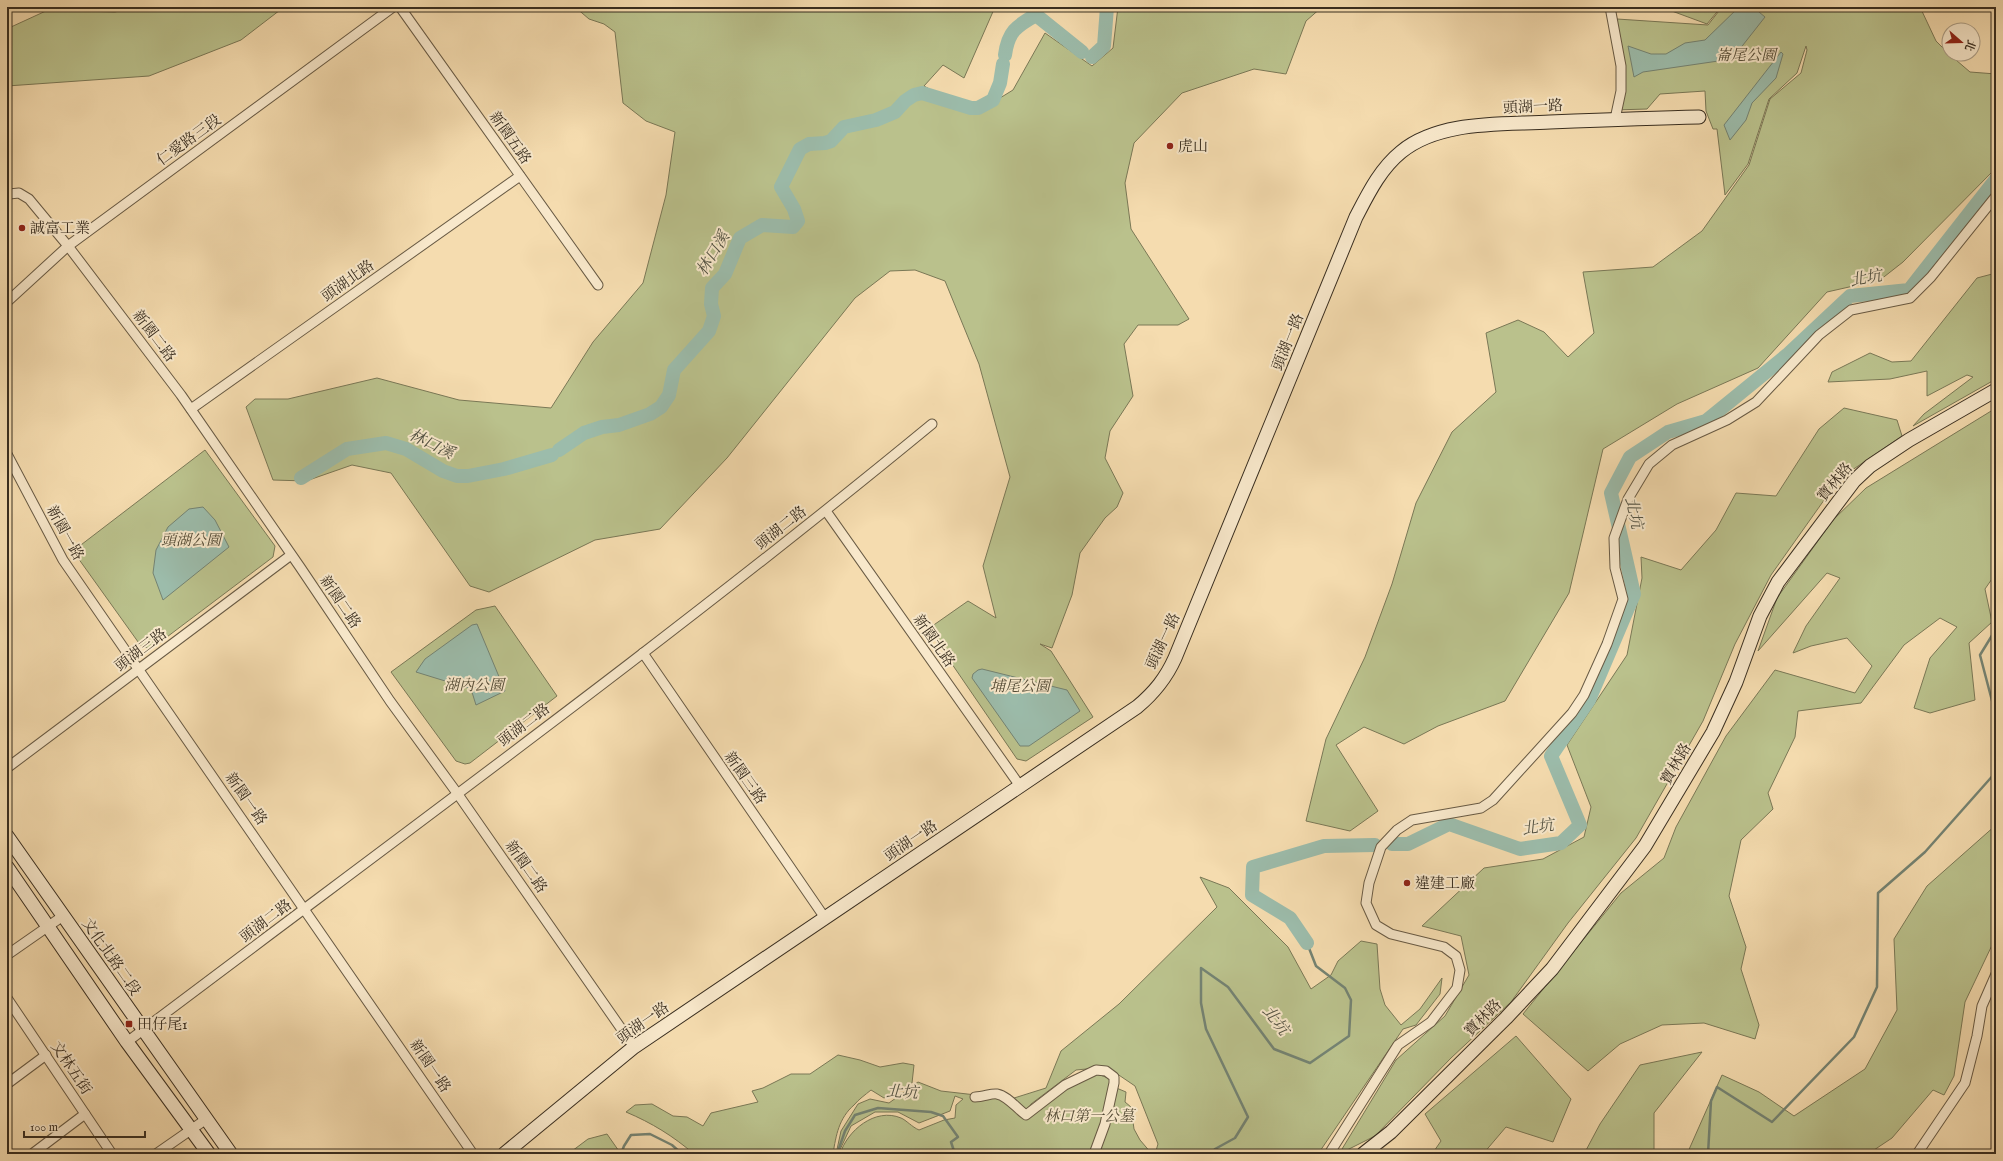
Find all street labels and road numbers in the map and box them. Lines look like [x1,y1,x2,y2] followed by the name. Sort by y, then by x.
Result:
[1503,96,1563,118] street label: 頭湖一路
[485,108,535,168] street label: 新園五路
[153,110,225,170] street label: 仁愛路三段
[318,256,378,306] street label: 頭湖北路
[128,306,180,366] street label: 新園二路
[1268,311,1308,373] street label: 頭湖一路
[1813,459,1857,505] street label: 寶林路
[42,502,88,564] street label: 新園一路
[752,502,810,554] street label: 頭湖二路
[315,572,365,632] street label: 新園二路
[1142,610,1184,672] street label: 頭湖一路
[909,611,959,671] street label: 新園北路
[111,624,171,676] street label: 頭湖三路
[494,699,554,751] street label: 頭湖二路
[1657,740,1695,788] street label: 寶林路
[720,748,770,808] street label: 新園三路
[221,769,271,829] street label: 新園一路
[881,816,941,866] street label: 頭湖一路
[501,837,551,897] street label: 新園二路
[236,895,296,947] street label: 頭湖二路
[77,915,145,999] street label: 文化北路二段
[1460,995,1506,1041] street label: 寶林路
[613,998,673,1048] street label: 頭湖一路
[405,1036,455,1096] street label: 新園一路
[46,1038,96,1098] street label: 文林五街

